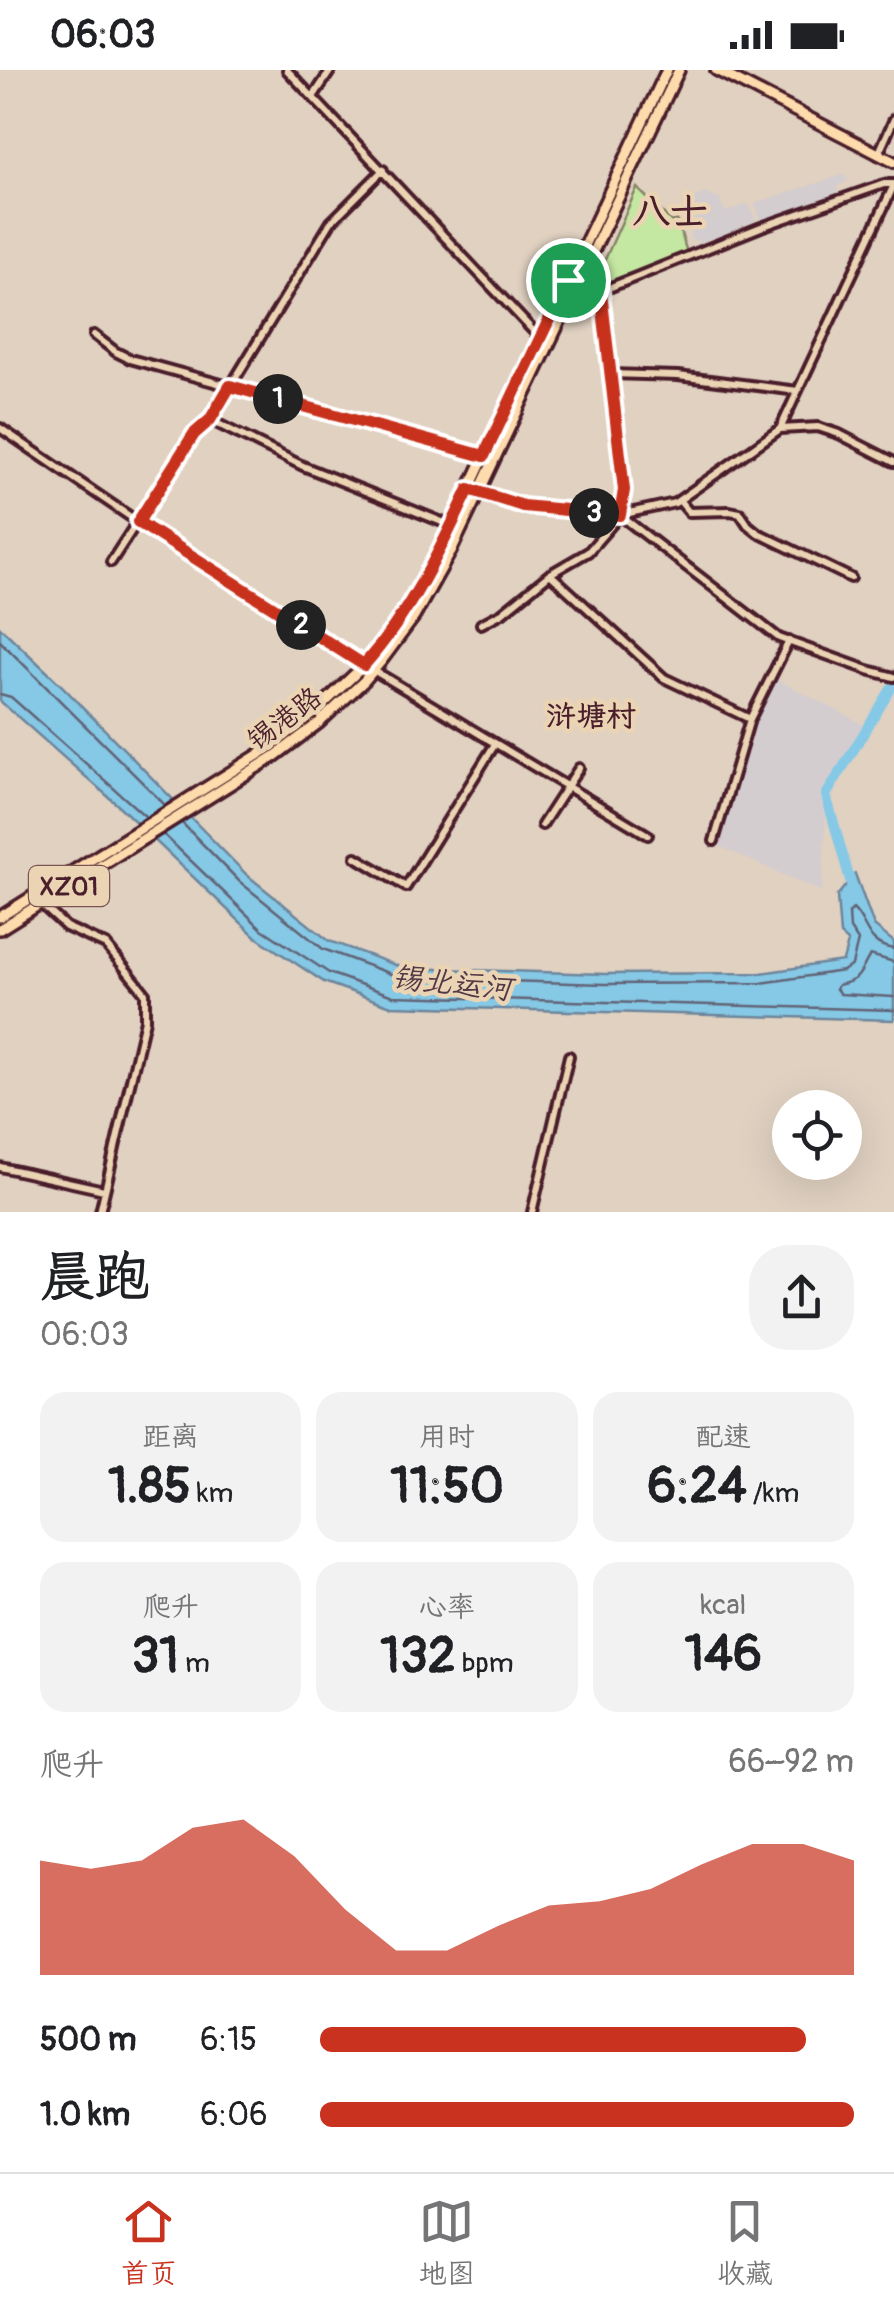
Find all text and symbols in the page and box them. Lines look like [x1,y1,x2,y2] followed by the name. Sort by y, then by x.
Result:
[50,11,155,59] text: 06:03
[632,188,708,236] district label: 八士
[526,238,611,323] pin
[541,253,596,308] icon: arrive
[253,374,303,424] pin: 1
[273,381,283,416] text: 1
[569,488,619,538] pin: 3
[586,495,602,530] text: 3
[276,600,326,650] pin: 2
[293,607,309,642] text: 2
[241,680,329,758] street label: 锡港路
[546,698,636,735] district label: 浒塘村
[29,866,109,906] road number: XZ01
[390,959,519,1009] water label: 锡北运河
[772,1090,862,1180] map controls
[772,1090,862,1180] button: locate
[40,1243,150,1312] text: 晨跑
[749,1245,854,1350] button: share
[40,1315,129,1355] text: 06:03
[143,1420,199,1455] text: 距离
[419,1420,475,1455] text: 用时
[695,1420,751,1455] text: 配速
[108,1455,191,1518] text: 1.85
[390,1455,504,1518] text: 11:50
[647,1455,747,1518] text: 6:24
[191,1476,233,1511] text: km
[747,1476,799,1511] text: /km
[701,1588,746,1623] text: kcal
[143,1590,199,1625] text: 爬升
[419,1590,475,1625] text: 心率
[685,1623,762,1686] text: 146
[131,1625,179,1688] text: 31
[380,1625,456,1688] text: 132
[179,1646,210,1681] text: m
[456,1646,514,1681] text: bpm
[728,1742,854,1782] text: 66–92 m
[40,1745,104,1785] text: 爬升
[40,2020,136,2060] text: 500 m
[200,2020,257,2060] text: 6:15
[40,2095,130,2135] text: 1.0 km
[200,2095,268,2135] text: 6:06
[121,2194,177,2292] tab: 首页
[419,2194,475,2292] tab: 地图
[717,2194,773,2292] tab: 收藏

